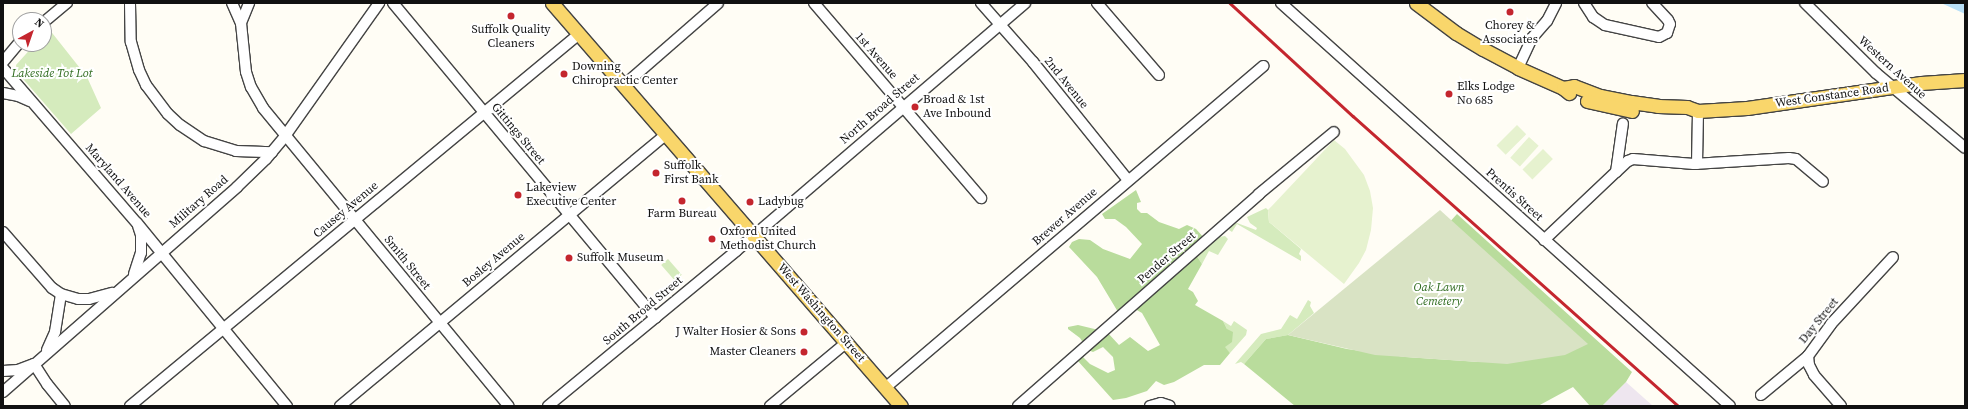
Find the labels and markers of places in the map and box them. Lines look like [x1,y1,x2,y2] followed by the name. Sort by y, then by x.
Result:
[1505,7,1515,17] marker: Chorey & Associates
[506,11,516,21] marker: Suffolk Quality Cleaners
[1482,19,1538,47] place label: Chorey & Associates
[472,23,550,51] place label: Suffolk Quality Cleaners
[572,60,678,88] place label: Downing Chiropractic Center
[559,69,569,79] marker: Downing Chiropractic Center
[1457,80,1515,108] place label: Elks Lodge No 685
[1444,89,1454,99] marker: Elks Lodge No 685
[923,93,991,121] place label: Broad & 1st Ave Inbound
[910,102,920,112] marker: Broad & 1st Ave Inbound
[664,159,719,187] place label: Suffolk First Bank
[651,168,661,178] marker: Suffolk First Bank
[526,181,616,209] place label: Lakeview Executive Center
[513,190,523,200] marker: Lakeview Executive Center
[758,195,804,209] place label: Ladybug
[677,196,687,206] marker: Farm Bureau
[745,197,755,207] marker: Ladybug
[647,207,717,221] place label: Farm Bureau
[720,225,816,253] place label: Oxford United Methodist Church
[707,234,717,244] marker: Oxford United Methodist Church
[577,251,664,265] place label: Suffolk Museum
[564,253,574,263] marker: Suffolk Museum
[675,325,796,339] place label: J Walter Hosier & Sons
[799,327,809,337] marker: J Walter Hosier & Sons
[709,345,796,359] place label: Master Cleaners
[799,347,809,357] marker: Master Cleaners

